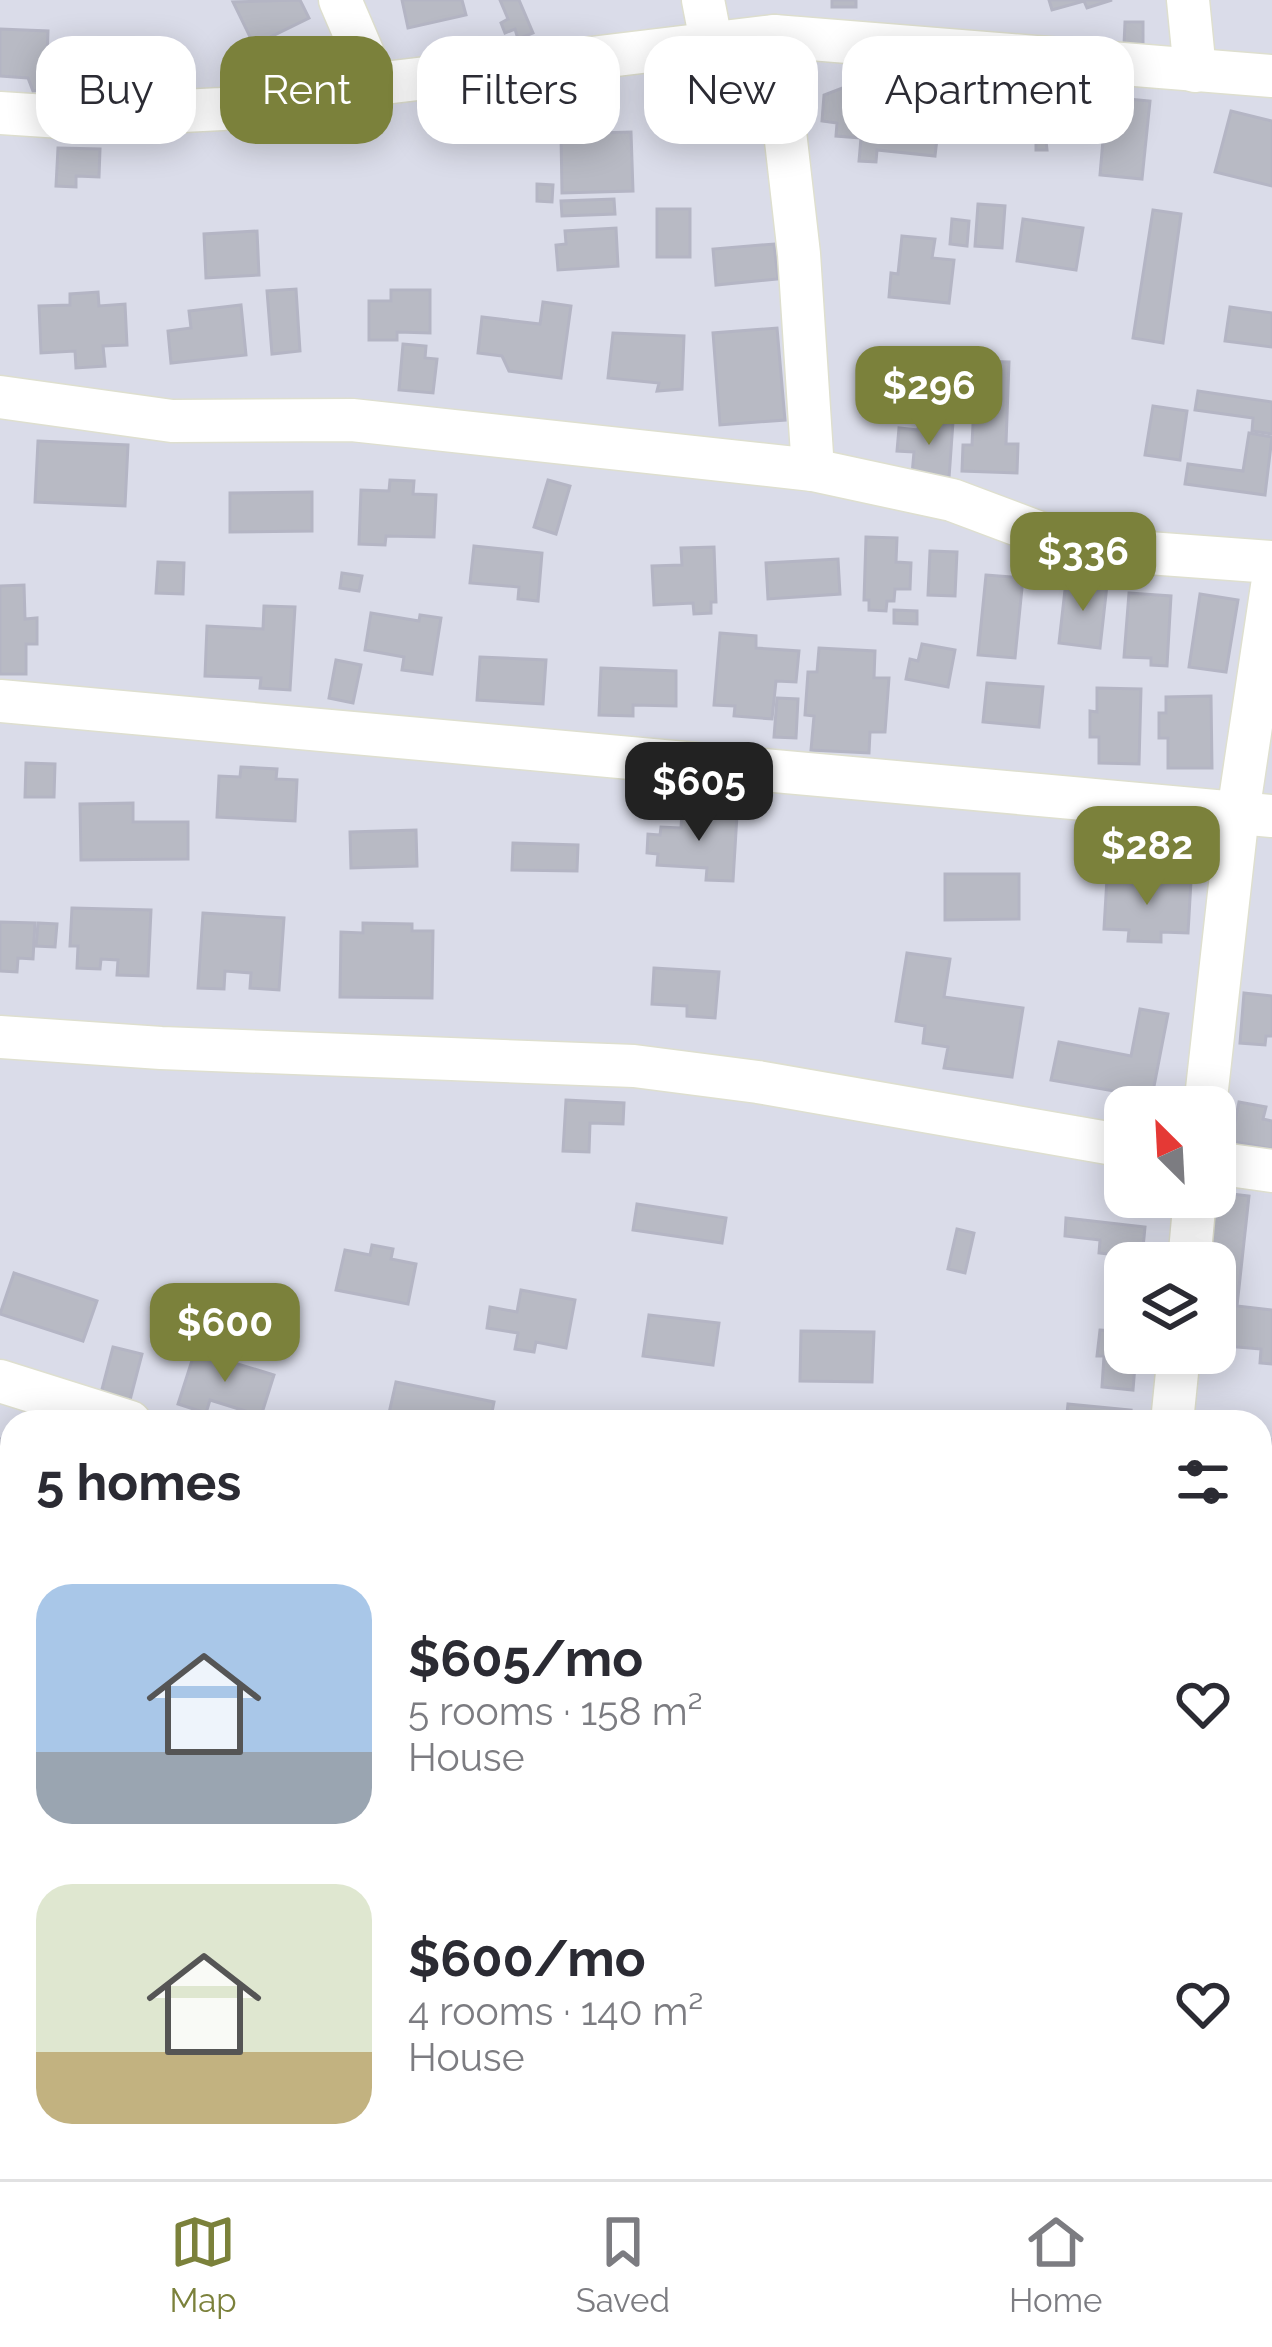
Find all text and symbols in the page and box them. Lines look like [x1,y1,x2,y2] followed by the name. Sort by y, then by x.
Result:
[36,36,196,144] chip: Buy
[220,36,393,144] chip: Rent
[417,36,620,144] chip: Filters
[644,36,818,144] chip: New
[842,36,1134,144] chip: Apartment
[858,346,1000,448] pin: $296
[882,362,976,408] text: $296
[1012,512,1154,614] pin: $336
[1037,528,1129,574] text: $336
[628,742,770,844] pin: $605
[652,758,746,804] text: $605
[1076,806,1218,908] pin: $282
[1101,822,1193,868] text: $282
[1104,1086,1236,1218] north arrow
[1104,1086,1236,1374] map controls
[1104,1242,1236,1374] button: layers
[154,1283,296,1385] pin: $600
[177,1299,273,1345] text: $600
[1170,1449,1236,1515] icon: filters
[36,1452,241,1512] text: 5 homes
[408,1628,643,1688] text: $605/mo
[132,1632,276,1776] icon: home
[1170,1671,1236,1737] icon: heart
[408,1688,703,1734] text: 5 rooms · 158 m²
[408,1734,525,1780] text: House
[408,1928,646,1988] text: $600/mo
[132,1932,276,2076] icon: home
[1170,1971,1236,2037] icon: heart
[408,1988,703,2034] text: 4 rooms · 140 m²
[408,2034,525,2080] text: House
[170,2209,237,2320] tab: Map
[576,2209,670,2320] tab: Saved
[1009,2209,1102,2320] tab: Home

